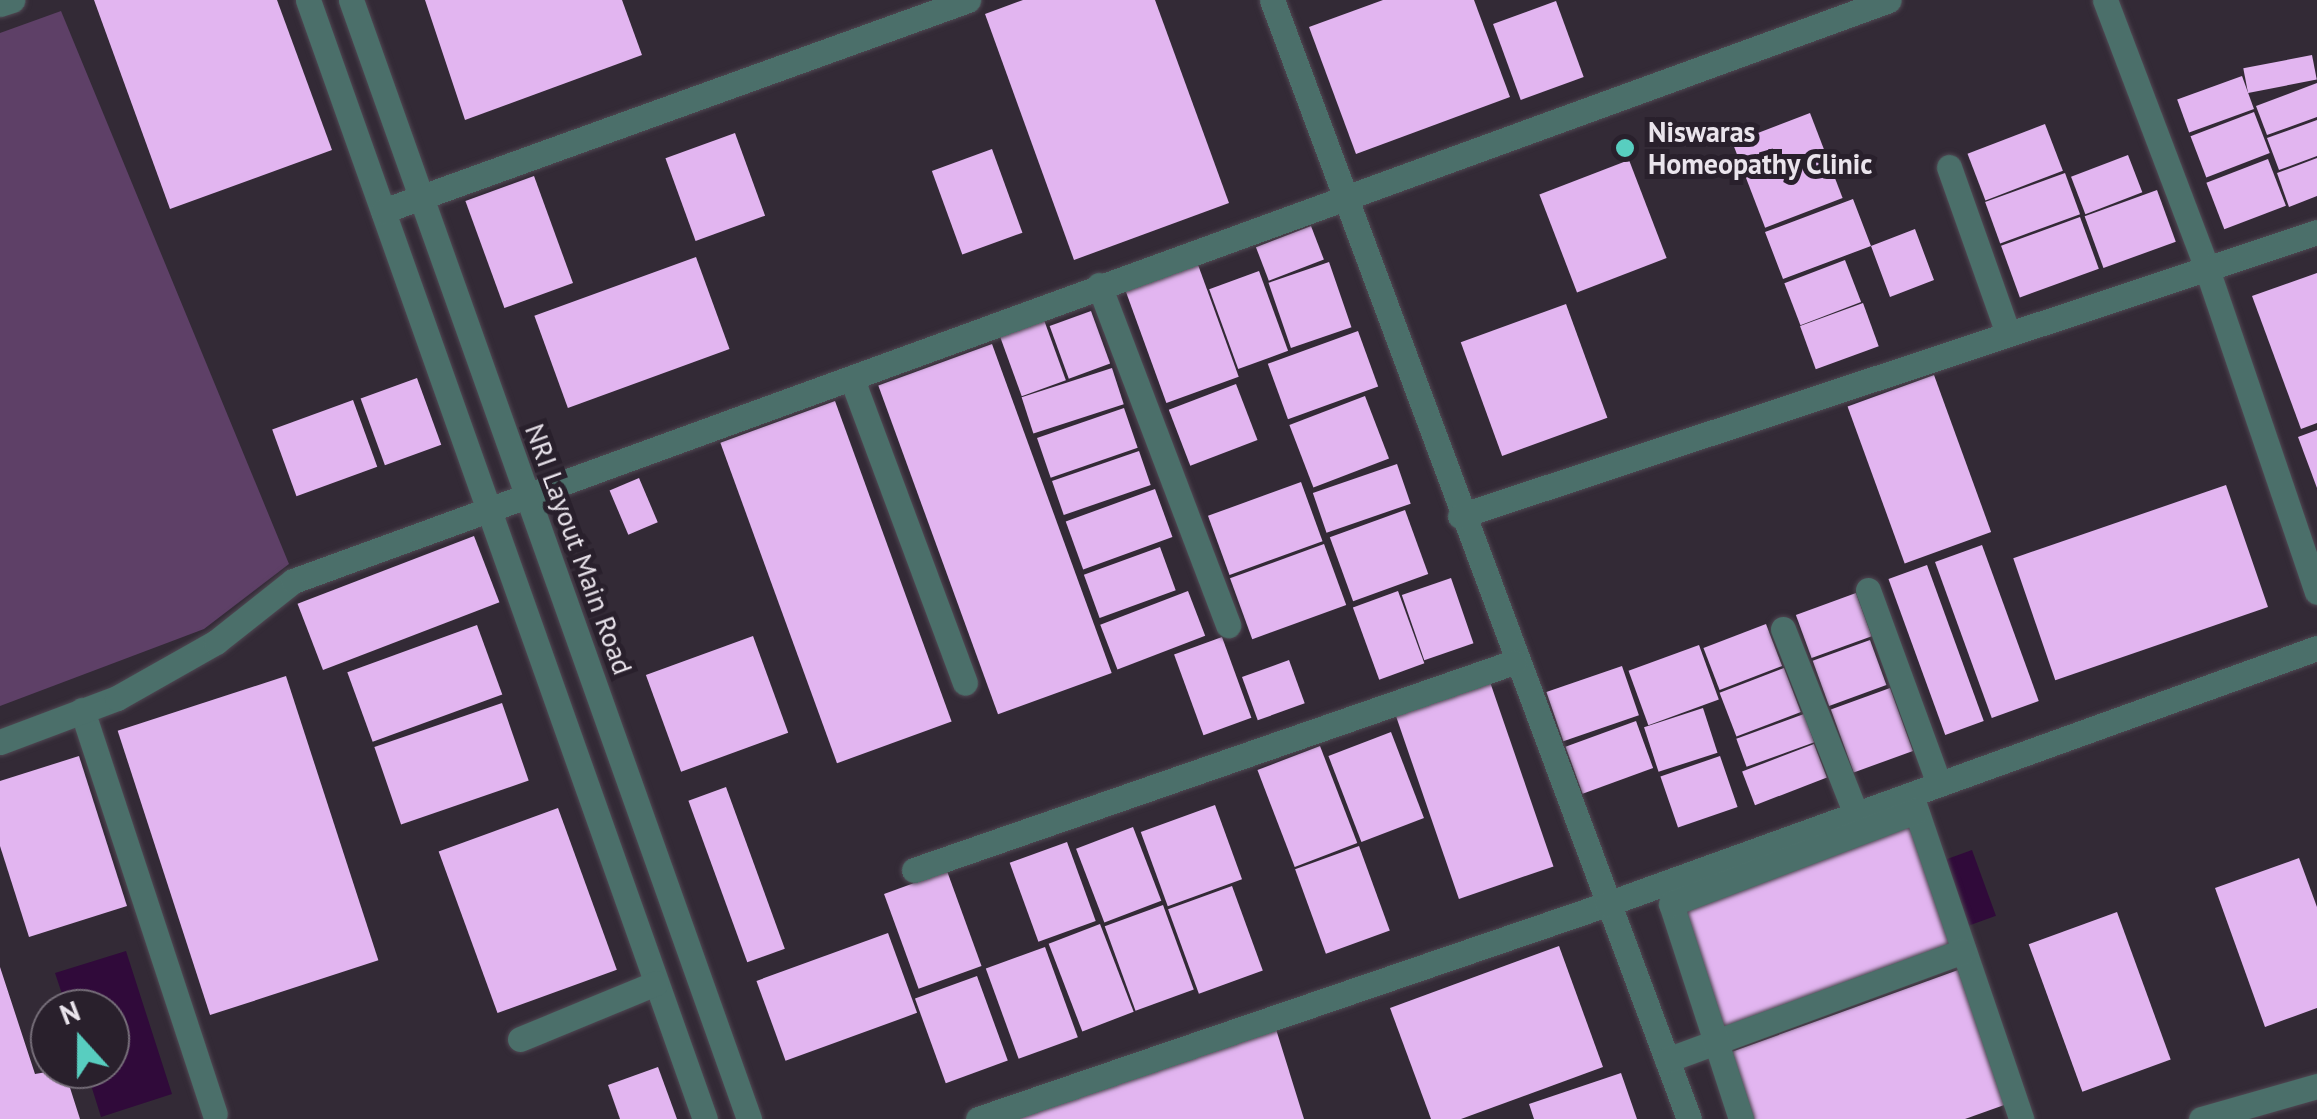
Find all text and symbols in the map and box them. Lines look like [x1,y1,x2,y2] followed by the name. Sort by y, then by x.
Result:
[1648,115,1874,181] place label: Niswaras Homeopathy Clinic
[1612,135,1638,161] marker: Niswaras Homeopathy Clinic
[518,419,640,679] street label: NRI Layout Main Road
[30,989,130,1089] north arrow
[55,992,85,1033] text: N

